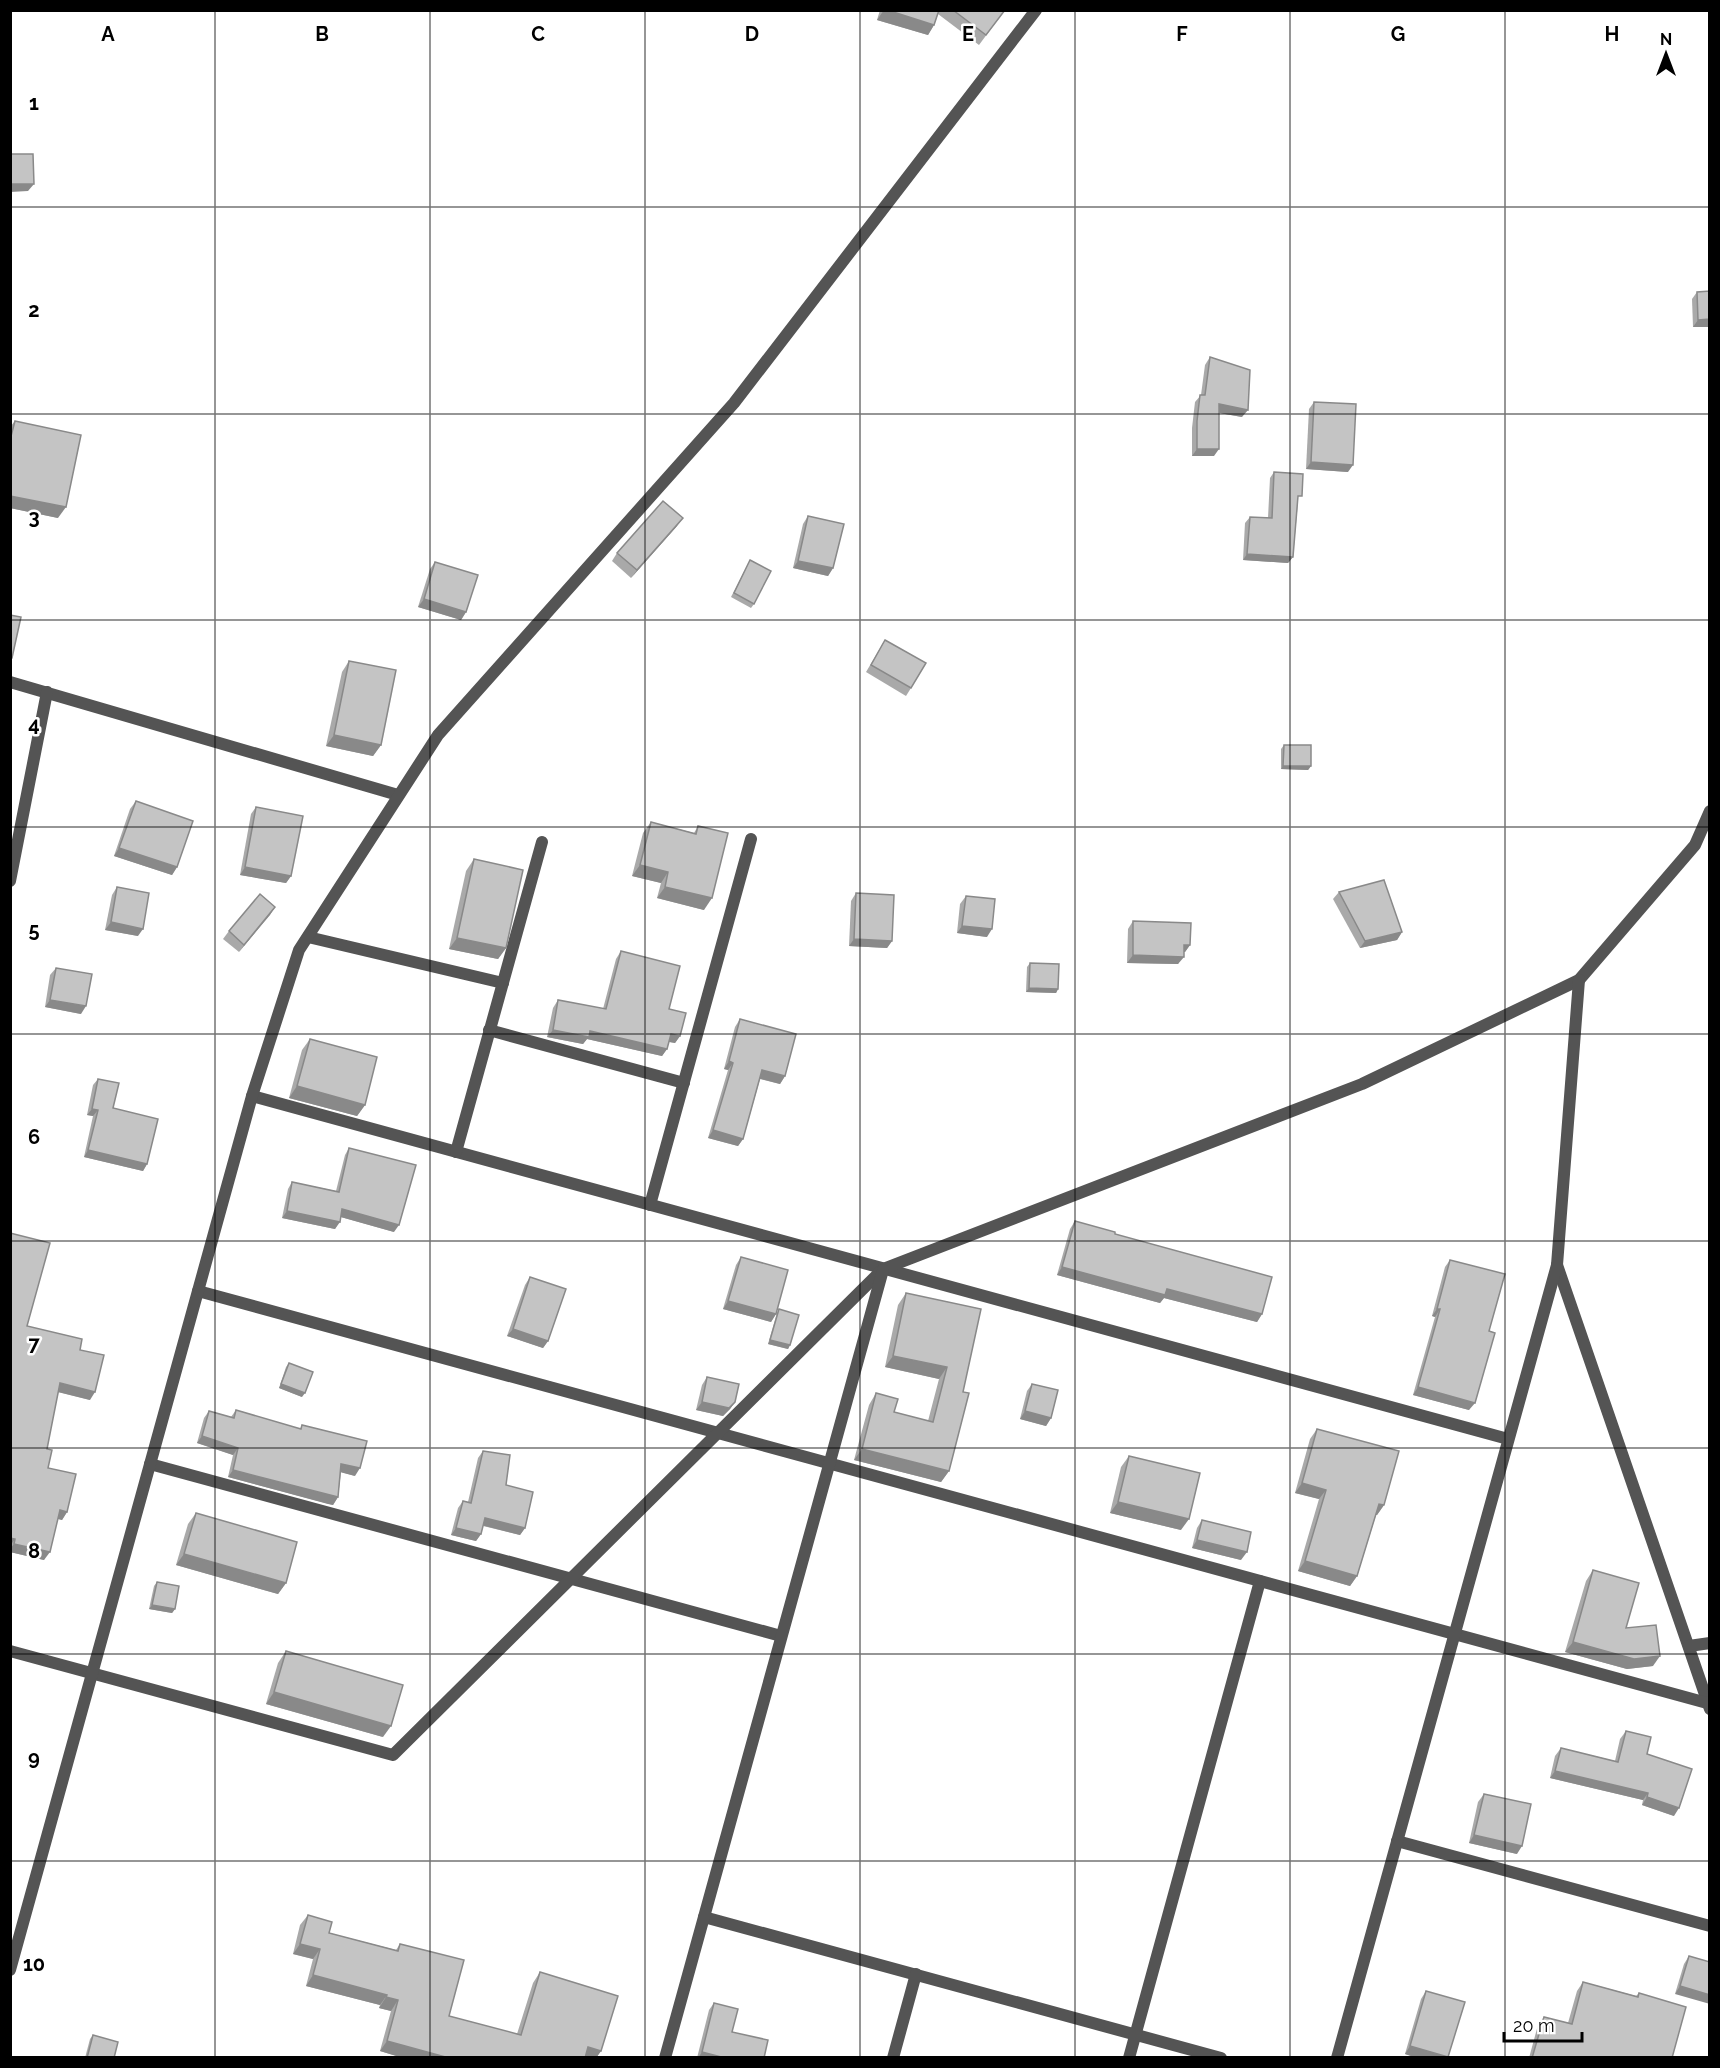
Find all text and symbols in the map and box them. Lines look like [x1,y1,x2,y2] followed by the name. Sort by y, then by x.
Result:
[101,22,115,46] text: A
[315,22,329,46] text: B
[531,22,545,46] text: C
[745,22,759,46] text: D
[962,22,974,46] text: E
[1176,22,1188,46] text: F
[1391,22,1405,46] text: G
[1605,22,1619,46] text: H
[1636,24,1696,84] north arrow
[1660,30,1672,49] text: N
[29,91,39,115] text: 1
[28,298,40,322] text: 2
[28,505,40,529] text: 3
[28,712,40,736] text: 4
[28,918,40,942] text: 5
[28,1125,40,1149] text: 6
[28,1332,40,1356] text: 7
[28,1539,40,1563] text: 8
[28,1746,40,1770] text: 9
[23,1952,45,1976] text: 10
[1504,2005,1582,2043] scale bar
[1513,2015,1555,2036] text: 20 m

